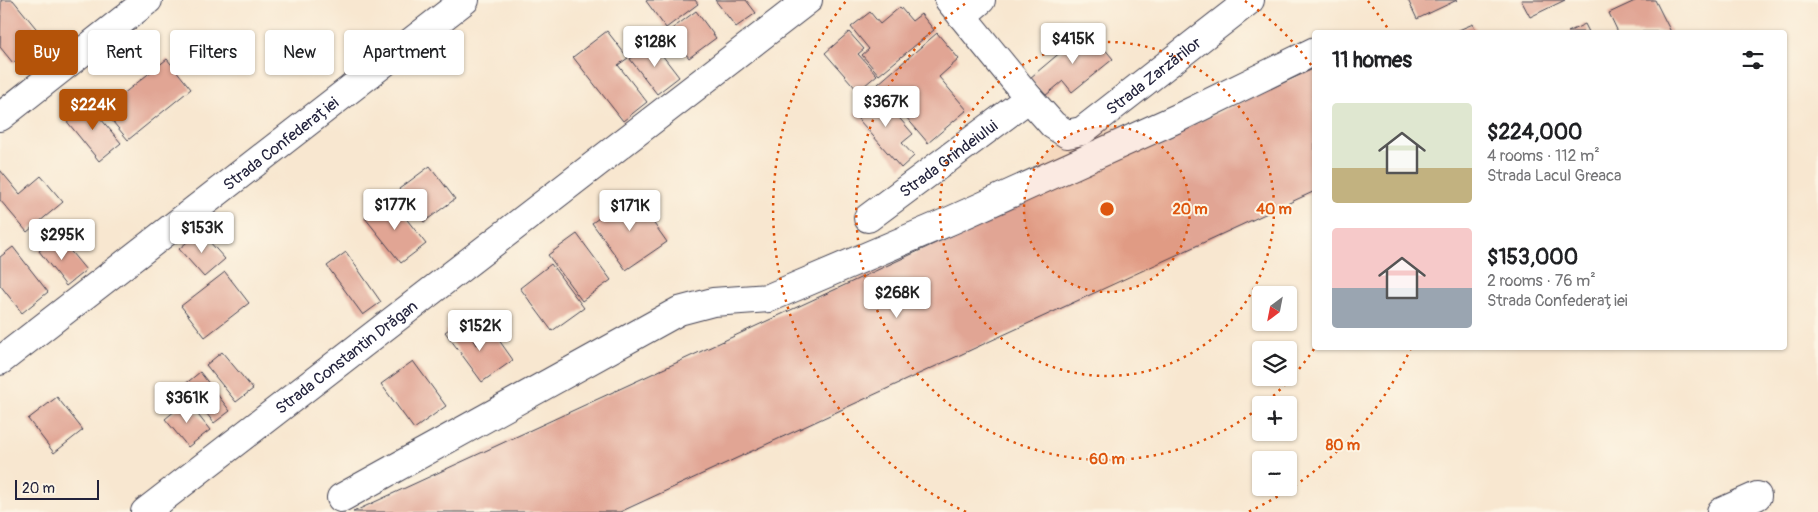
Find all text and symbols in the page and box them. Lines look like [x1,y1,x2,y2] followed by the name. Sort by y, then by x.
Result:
[1038,22,1108,65] pin: $415K
[620,26,690,68] pin: $128K
[1052,29,1094,49] text: $415K
[15,30,78,75] chip: Buy
[88,30,160,75] chip: Rent
[170,30,255,75] chip: Filters
[265,30,334,75] chip: New
[344,30,464,75] chip: Apartment
[634,32,676,52] text: $128K
[1102,33,1206,119] street label: Strada Zarzărilor
[1739,46,1767,74] icon: filters
[1332,47,1412,74] text: 11 homes
[851,86,921,128] pin: $367K
[58,88,128,131] pin: $224K
[864,92,908,112] text: $367K
[219,93,343,195] street label: Strada Confederației
[70,95,116,115] text: $224K
[896,116,1002,202] street label: Strada Grindeiului
[1487,119,1582,146] text: $224,000
[1372,123,1432,183] icon: home
[1487,146,1600,166] text: 4 rooms · 112 m²
[1487,166,1622,186] text: Strada Lacul Greaca
[360,188,430,231] pin: $177K
[595,190,665,232] pin: $171K
[374,195,416,215] text: $177K
[610,196,650,216] text: $171K
[1098,200,1116,218] centre of rings
[1172,200,1208,219] text: 20 m
[1256,200,1292,219] text: 40 m
[167,212,237,254] pin: $153K
[27,218,97,261] pin: $295K
[181,218,223,238] text: $153K
[40,225,84,245] text: $295K
[1487,244,1578,271] text: $153,000
[1372,248,1432,308] icon: home
[1487,271,1596,291] text: 2 rooms · 76 m²
[862,276,932,319] pin: $268K
[875,283,919,303] text: $268K
[1252,286,1298,331] north arrow
[1252,286,1297,496] map controls
[1487,291,1628,311] text: Strada Confederației
[272,296,422,419] street label: Strada Constantin Drăgan
[445,310,515,352] pin: $152K
[459,316,501,336] text: $152K
[1252,341,1297,386] button: layers
[152,382,222,424] pin: $361K
[166,388,208,408] text: $361K
[1252,396,1297,441] button: +
[1326,436,1360,455] text: 80 m
[1089,450,1125,469] text: 60 m
[1252,451,1297,496] button: −
[15,477,99,500] scale bar
[22,480,55,497] text: 20 m

